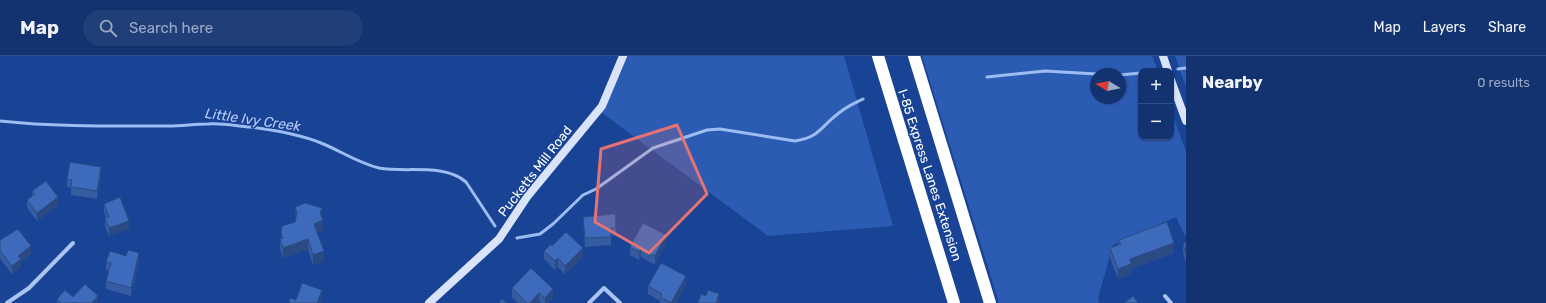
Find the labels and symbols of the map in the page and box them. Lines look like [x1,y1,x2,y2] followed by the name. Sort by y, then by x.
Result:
[1090,68,1126,104] north arrow
[895,87,965,263] street label: I-85 Express Lanes Extension
[204,105,303,135] water label: Little Ivy Creek
[495,123,575,219] street label: Pucketts Mill Road

